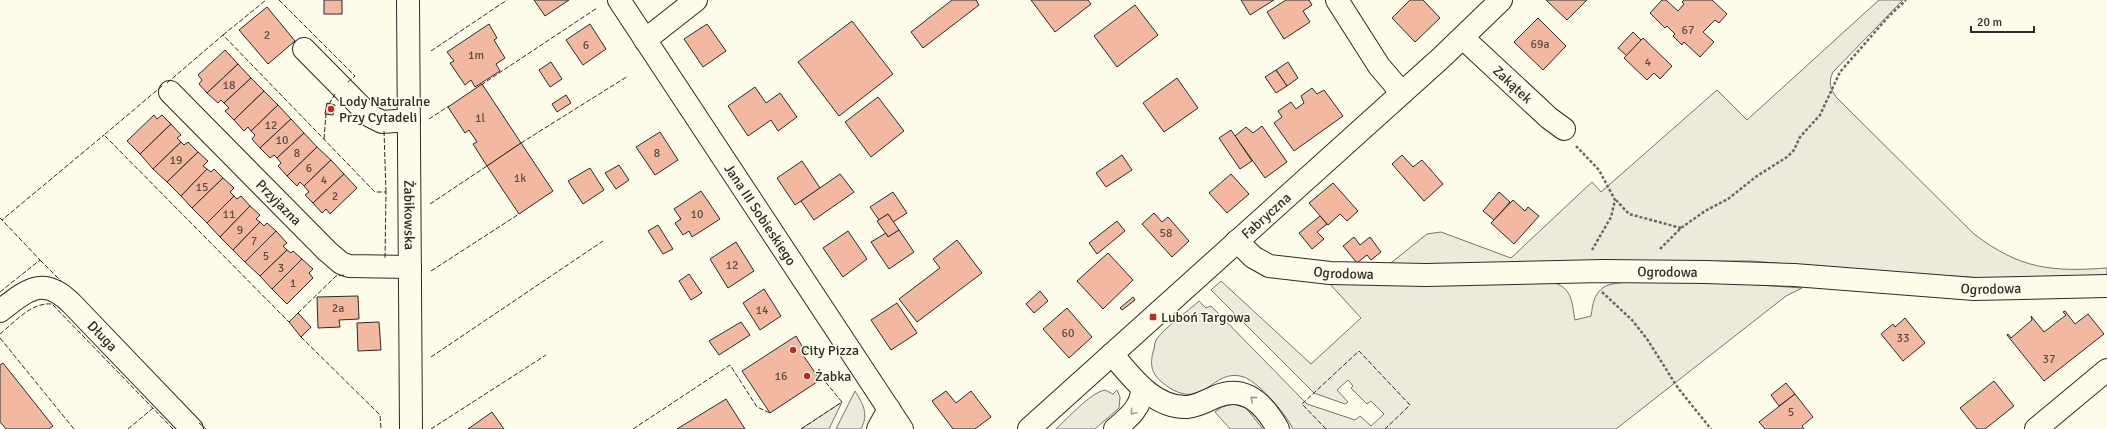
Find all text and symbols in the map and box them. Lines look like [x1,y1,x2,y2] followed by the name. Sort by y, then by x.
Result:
[1971,8,2034,34] scale bar
[1977,15,2002,30] text: 20 m
[1682,23,1694,38] house number: 67
[264,28,270,43] house number: 2
[1530,37,1550,52] house number: 69a
[583,38,589,53] house number: 6
[468,48,484,63] house number: 1m
[1645,55,1652,70] house number: 4
[1490,62,1536,107] street label: Zakątek
[223,78,235,93] house number: 18
[339,93,430,126] place label: Lody Naturalne Przy Cytadeli
[326,104,336,114] marker: Lody Naturalne Przy Cytadeli
[475,111,485,126] house number: 1l
[265,118,277,133] house number: 12
[276,133,288,148] house number: 10
[294,146,300,161] house number: 8
[654,146,660,161] house number: 8
[170,153,182,168] house number: 19
[306,161,312,176] house number: 6
[721,161,800,269] street label: Jana III Sobieskiego
[514,171,526,186] house number: 1k
[321,173,328,188] house number: 4
[252,176,305,229] street label: Przyjazna
[196,180,208,195] house number: 15
[401,180,418,250] street label: Żabikowska
[332,189,338,204] house number: 2
[1238,189,1294,242] street label: Fabryczna
[223,207,235,222] house number: 11
[691,207,703,222] house number: 10
[237,223,243,238] house number: 9
[1160,226,1172,241] house number: 58
[251,234,257,249] house number: 7
[263,249,269,264] house number: 5
[726,258,738,273] house number: 12
[278,261,284,276] house number: 3
[1313,263,1374,282] street label: Ogrodowa
[1637,263,1698,280] street label: Ogrodowa
[290,276,296,291] house number: 1
[1960,279,2021,298] street label: Ogrodowa
[332,301,344,316] house number: 2a
[756,303,769,318] house number: 14
[1161,309,1251,326] place label: Luboń Targowa
[1148,312,1158,322] marker: Luboń Targowa
[84,317,121,355] street label: Długa
[1062,326,1074,341] house number: 60
[1897,331,1909,346] house number: 33
[801,342,859,359] place label: City Pizza
[788,345,798,355] marker: City Pizza
[2043,352,2055,367] house number: 37
[815,368,851,385] place label: Żabka
[775,369,787,384] house number: 16
[802,371,812,381] marker: Żabka
[1250,397,1258,404] one-way arrow
[1788,405,1794,420] house number: 5
[1131,407,1138,414] one-way arrow

